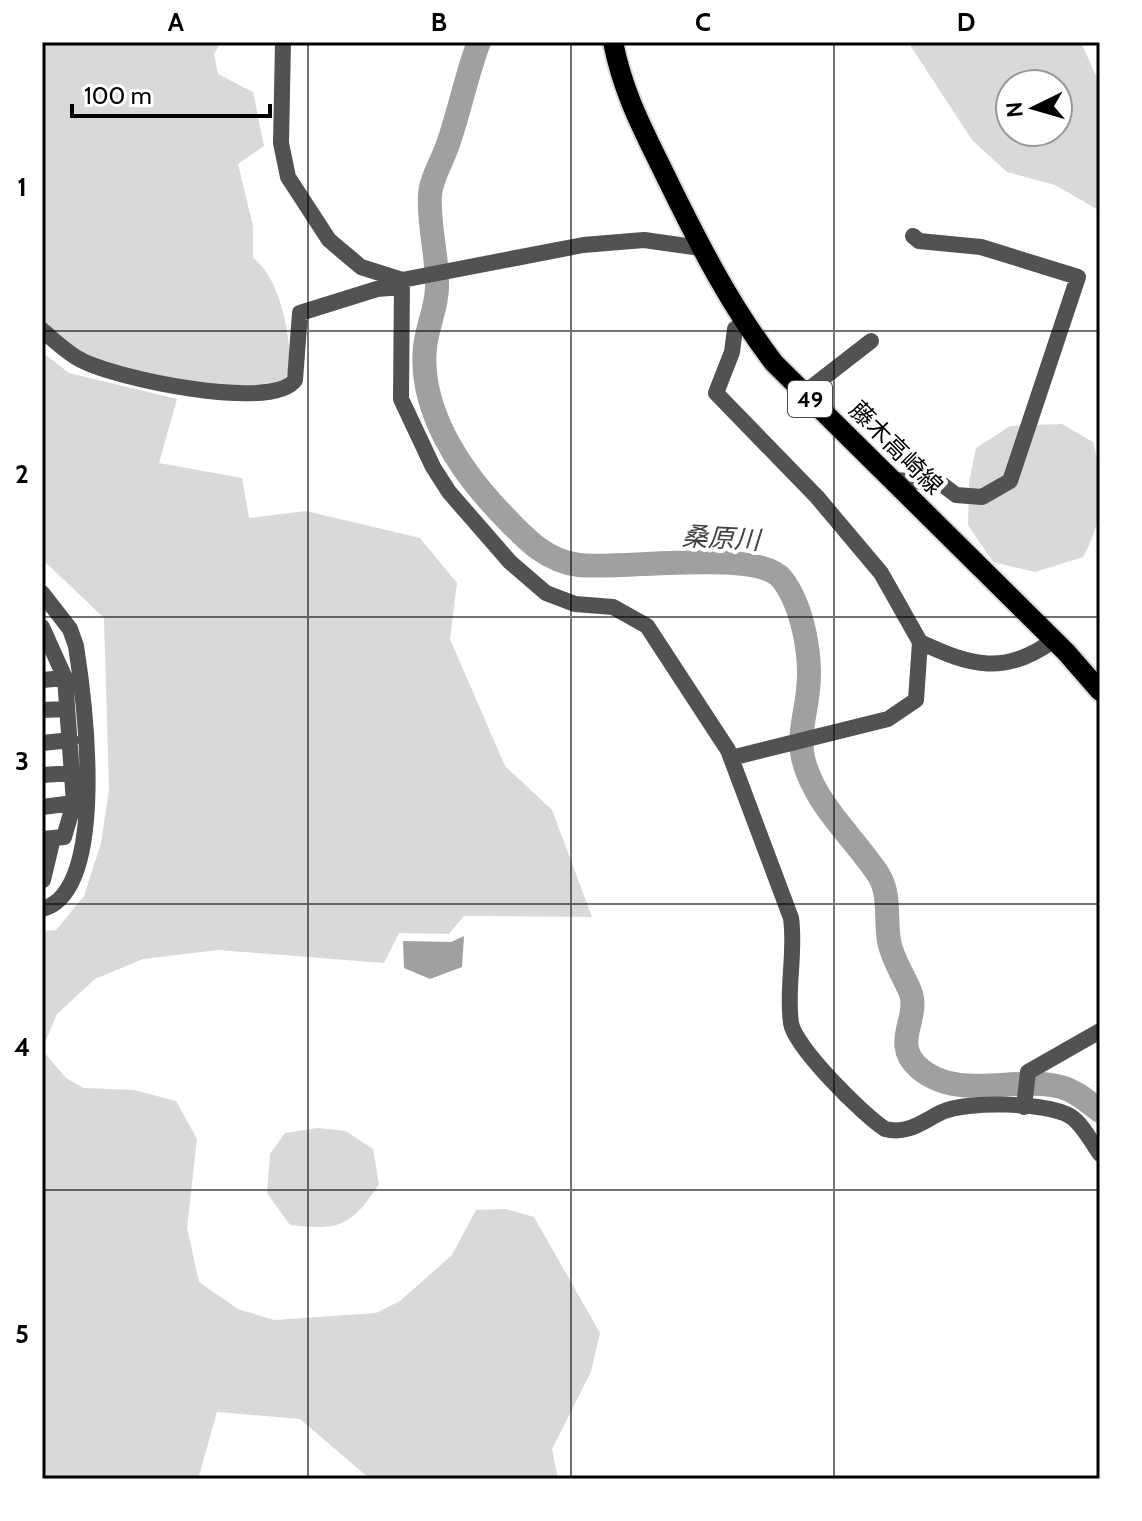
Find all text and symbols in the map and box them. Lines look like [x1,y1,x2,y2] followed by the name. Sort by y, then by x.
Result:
[168,6,185,38] text: A
[431,6,447,38] text: B
[695,6,711,38] text: C
[957,6,975,38] text: D
[72,68,270,118] scale bar
[994,68,1074,148] north arrow
[84,81,152,110] text: 100 m
[1000,101,1029,119] text: N
[17,171,27,203] text: 1
[788,381,832,417] road number: 49
[844,395,949,500] street label: 藤木高崎線
[15,458,29,490] text: 2
[681,520,764,556] water label: 桑原川
[15,745,29,777] text: 3
[14,1031,30,1063] text: 4
[15,1318,29,1350] text: 5

